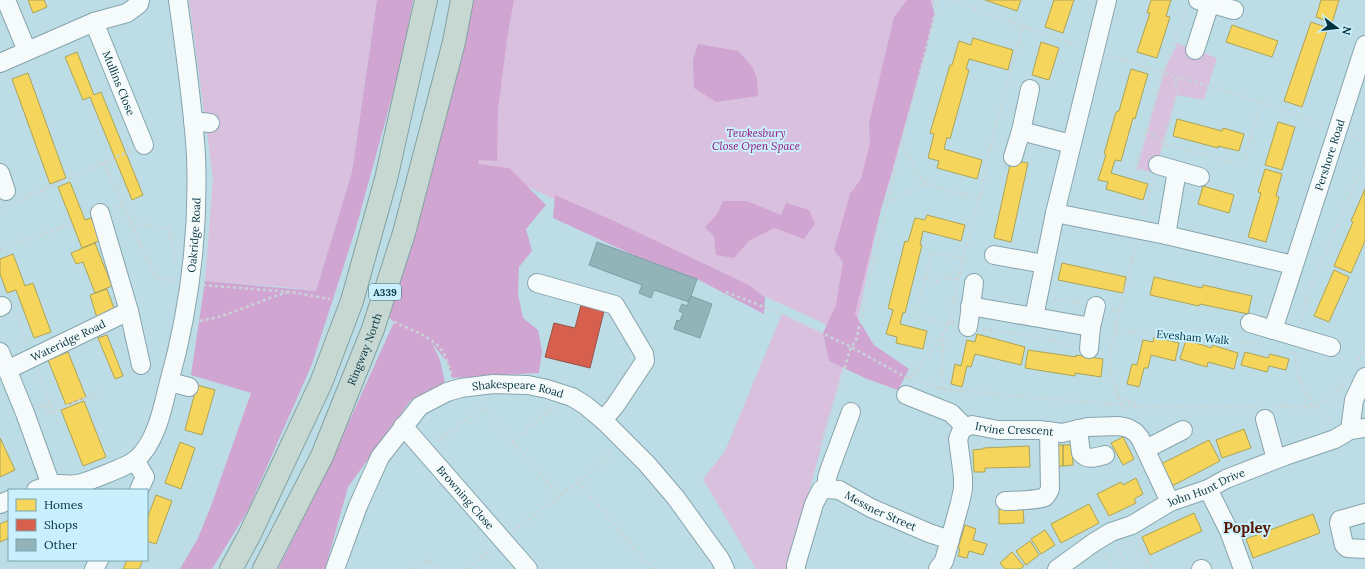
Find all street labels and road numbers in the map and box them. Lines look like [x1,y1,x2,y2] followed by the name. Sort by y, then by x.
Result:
[99,49,138,118] street label: Mullins Close
[1311,117,1348,193] street label: Pershore Road
[184,197,203,273] street label: Oakridge Road
[369,284,401,300] road number: A339
[344,311,385,387] street label: Ringway North
[29,316,108,364] street label: Wateridge Road
[1156,327,1230,347] street label: Evesham Walk
[471,377,566,401] street label: Shakespeare Road
[974,419,1055,439] street label: Irvine Crescent
[434,463,497,532] street label: Browning Close
[1163,465,1247,510] street label: John Hunt Drive
[842,488,919,534] street label: Messner Street

